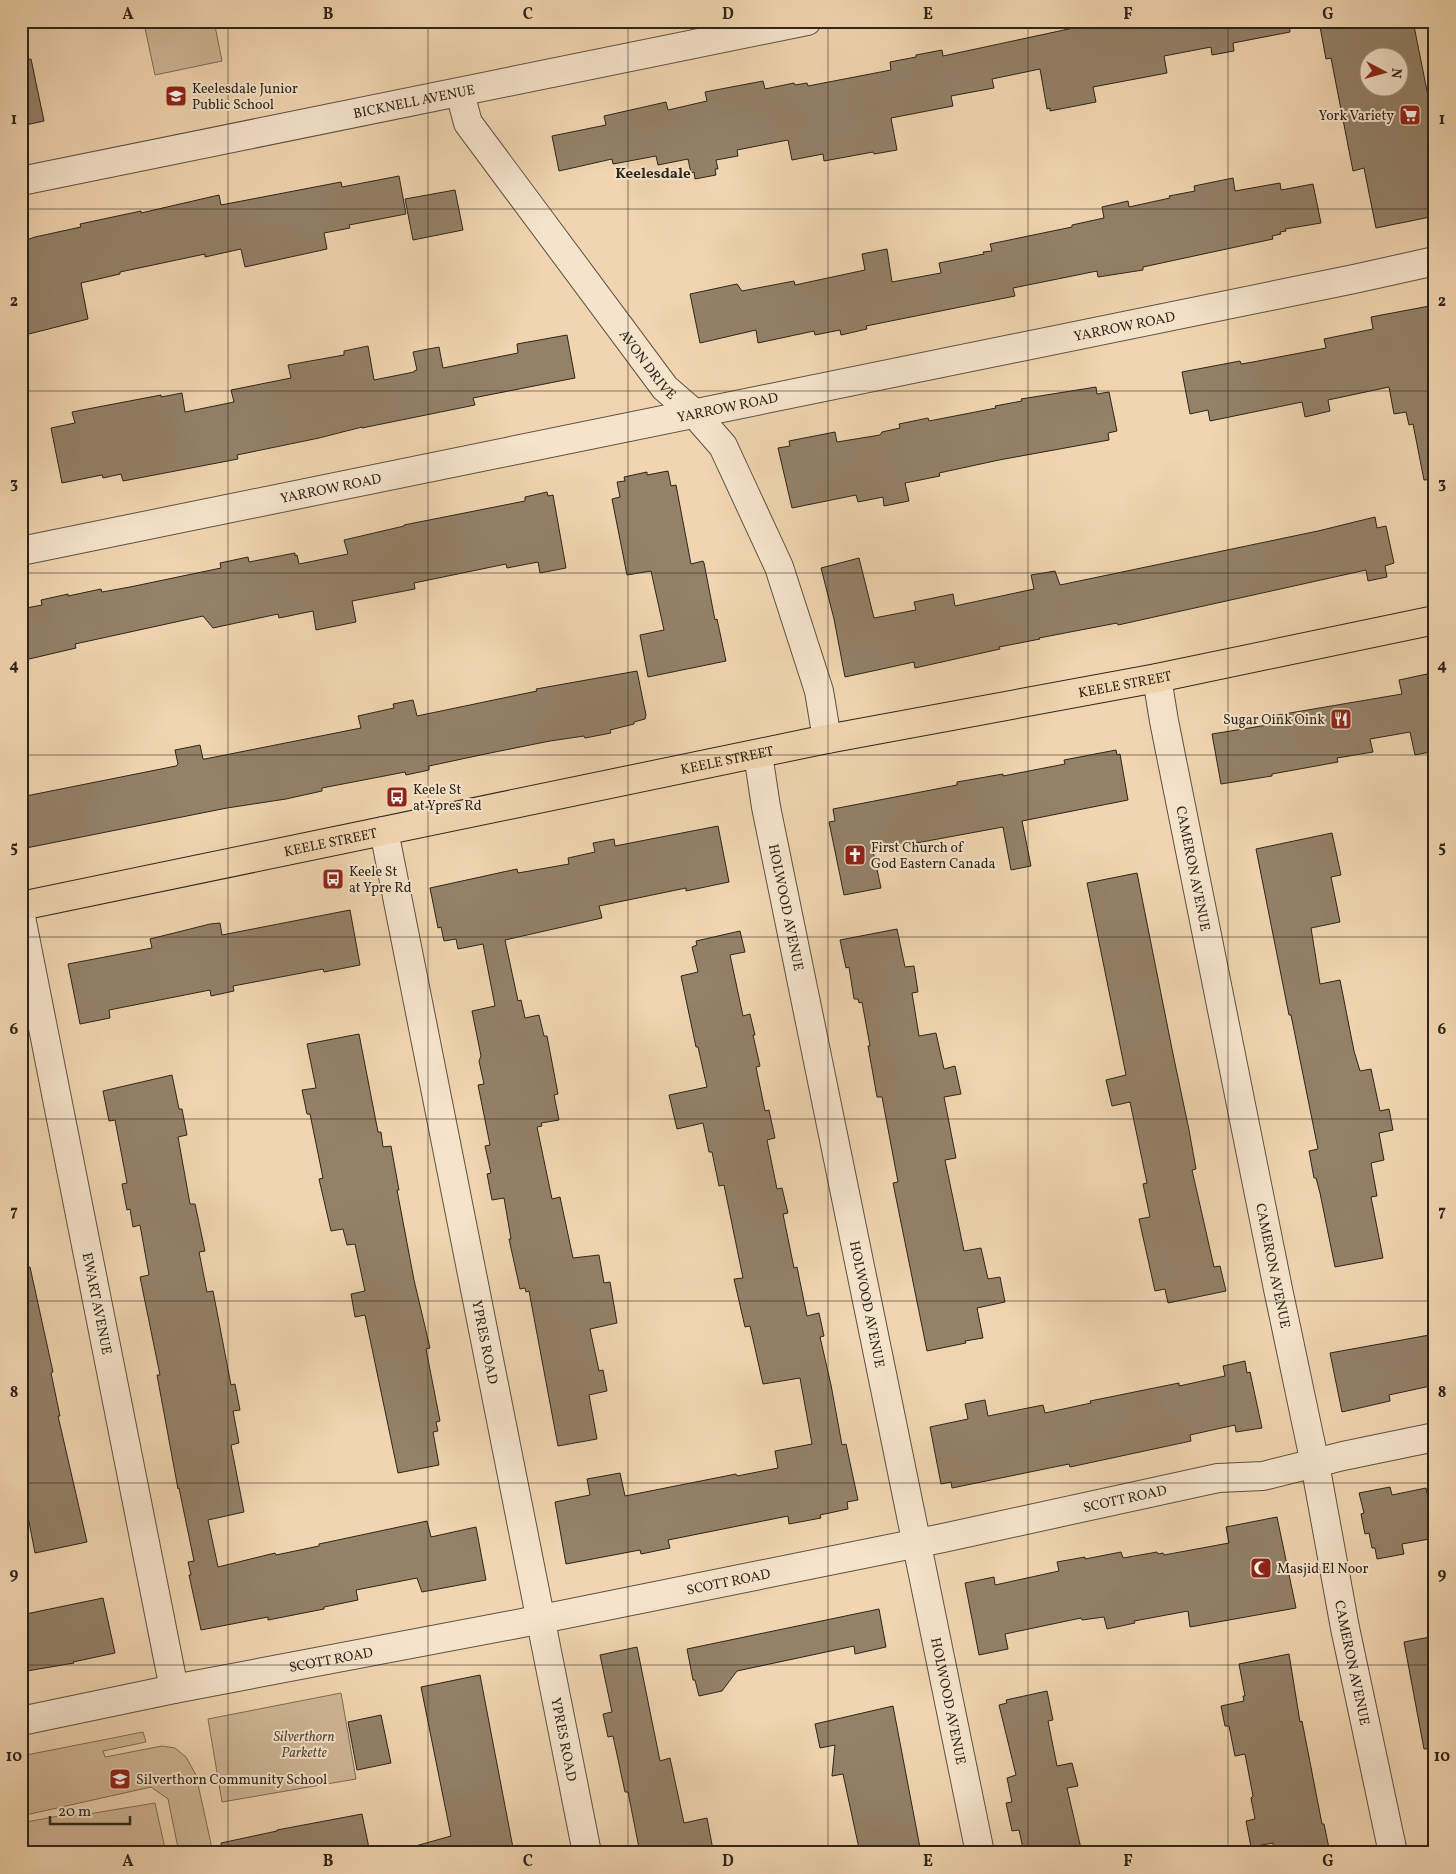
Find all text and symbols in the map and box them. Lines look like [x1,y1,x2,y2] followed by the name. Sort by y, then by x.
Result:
[122,4,134,26] text: A
[323,4,334,26] text: B
[523,4,533,26] text: C
[722,4,734,26] text: D
[923,4,933,26] text: E
[1123,4,1133,26] text: F
[1322,4,1334,26] text: G
[1358,48,1408,98] north arrow
[1385,67,1405,79] text: N
[192,80,298,115] place label: Keelesdale Junior Public School
[352,81,477,124] street label: BICKNELL AVENUE
[164,84,188,108] school or university icon: Keelesdale Junior Public School
[1398,103,1422,127] supermarket icon: York Variety
[1319,107,1394,126] place label: York Variety
[11,109,17,131] text: 1
[1439,109,1445,131] text: 1
[615,164,691,185] district label: Keelesdale
[10,291,18,313] text: 2
[1438,291,1446,313] text: 2
[1072,308,1177,347] street label: YARROW ROAD
[614,326,680,404] street label: AVON DRIVE
[675,389,780,428] street label: YARROW ROAD
[279,470,383,509] street label: YARROW ROAD
[10,473,18,495] text: 3
[1438,473,1446,495] text: 3
[9,655,19,677] text: 4
[1437,655,1447,677] text: 4
[1077,667,1174,703] street label: KEELE STREET
[1329,707,1353,731] restaurant icon: Sugar Oink Oink
[1223,711,1325,730] place label: Sugar Oink Oink
[679,742,776,780] street label: KEELE STREET
[413,781,482,816] place label: Keele St at Ypres Rd
[385,785,409,809] bus stop icon: Keele St at Ypres Rd
[1170,805,1214,933] street label: CAMERON AVENUE
[282,824,379,862] street label: KEELE STREET
[10,837,18,859] text: 5
[1438,837,1446,859] text: 5
[871,839,996,874] place label: First Church of God Eastern Canada
[763,842,807,973] street label: HOLWOOD AVENUE
[843,843,867,867] church icon: First Church of God Eastern Canada
[349,863,412,898] place label: Keele St at Ypre Rd
[321,867,345,891] bus stop icon: Keele St at Ypre Rd
[10,1019,19,1041] text: 6
[1438,1019,1447,1041] text: 6
[10,1201,18,1223] text: 7
[1438,1201,1446,1223] text: 7
[1250,1202,1294,1330] street label: CAMERON AVENUE
[844,1239,888,1370] street label: HOLWOOD AVENUE
[77,1251,116,1357] street label: EWART AVENUE
[466,1299,502,1386] street label: YPRES ROAD
[10,1382,18,1404] text: 8
[1438,1382,1446,1404] text: 8
[1081,1481,1169,1518] street label: SCOTT ROAD
[1249,1556,1273,1580] mosque icon: Masjid El Noor
[1277,1560,1369,1579] place label: Masjid El Noor
[10,1564,19,1586] text: 9
[1438,1564,1447,1586] text: 9
[685,1565,772,1601] street label: SCOTT ROAD
[1329,1599,1374,1727] street label: CAMERON AVENUE
[925,1636,970,1766] street label: HOLWOOD AVENUE
[288,1643,375,1678] street label: SCOTT ROAD
[545,1696,581,1783] street label: YPRES ROAD
[273,1728,335,1763] park label: Silverthorn Parkette
[6,1746,22,1768] text: 10
[1434,1746,1450,1768] text: 10
[108,1767,132,1791] school or university icon: Silverthorn Community School
[136,1771,327,1790] place label: Silverthorn Community School
[50,1794,130,1826] scale bar
[58,1802,91,1823] text: 20 m
[122,1851,134,1873] text: A
[323,1851,334,1873] text: B
[523,1851,533,1873] text: C
[722,1851,734,1873] text: D
[923,1851,933,1873] text: E
[1123,1851,1133,1873] text: F
[1322,1851,1334,1873] text: G

